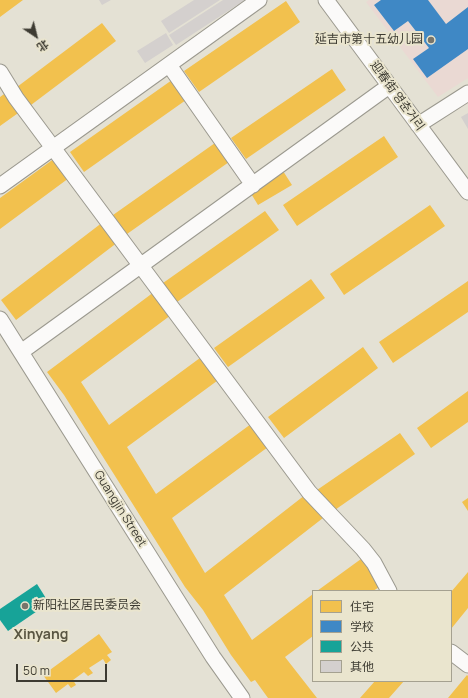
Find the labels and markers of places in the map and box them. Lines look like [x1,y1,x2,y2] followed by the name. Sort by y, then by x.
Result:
[315,33,423,47] place label: 延吉市第十五幼儿园
[426,35,436,45] marker: 延吉市第十五幼儿园
[33,599,141,613] place label: 新阳社区居民委员会
[20,601,30,611] marker: 新阳社区居民委员会

